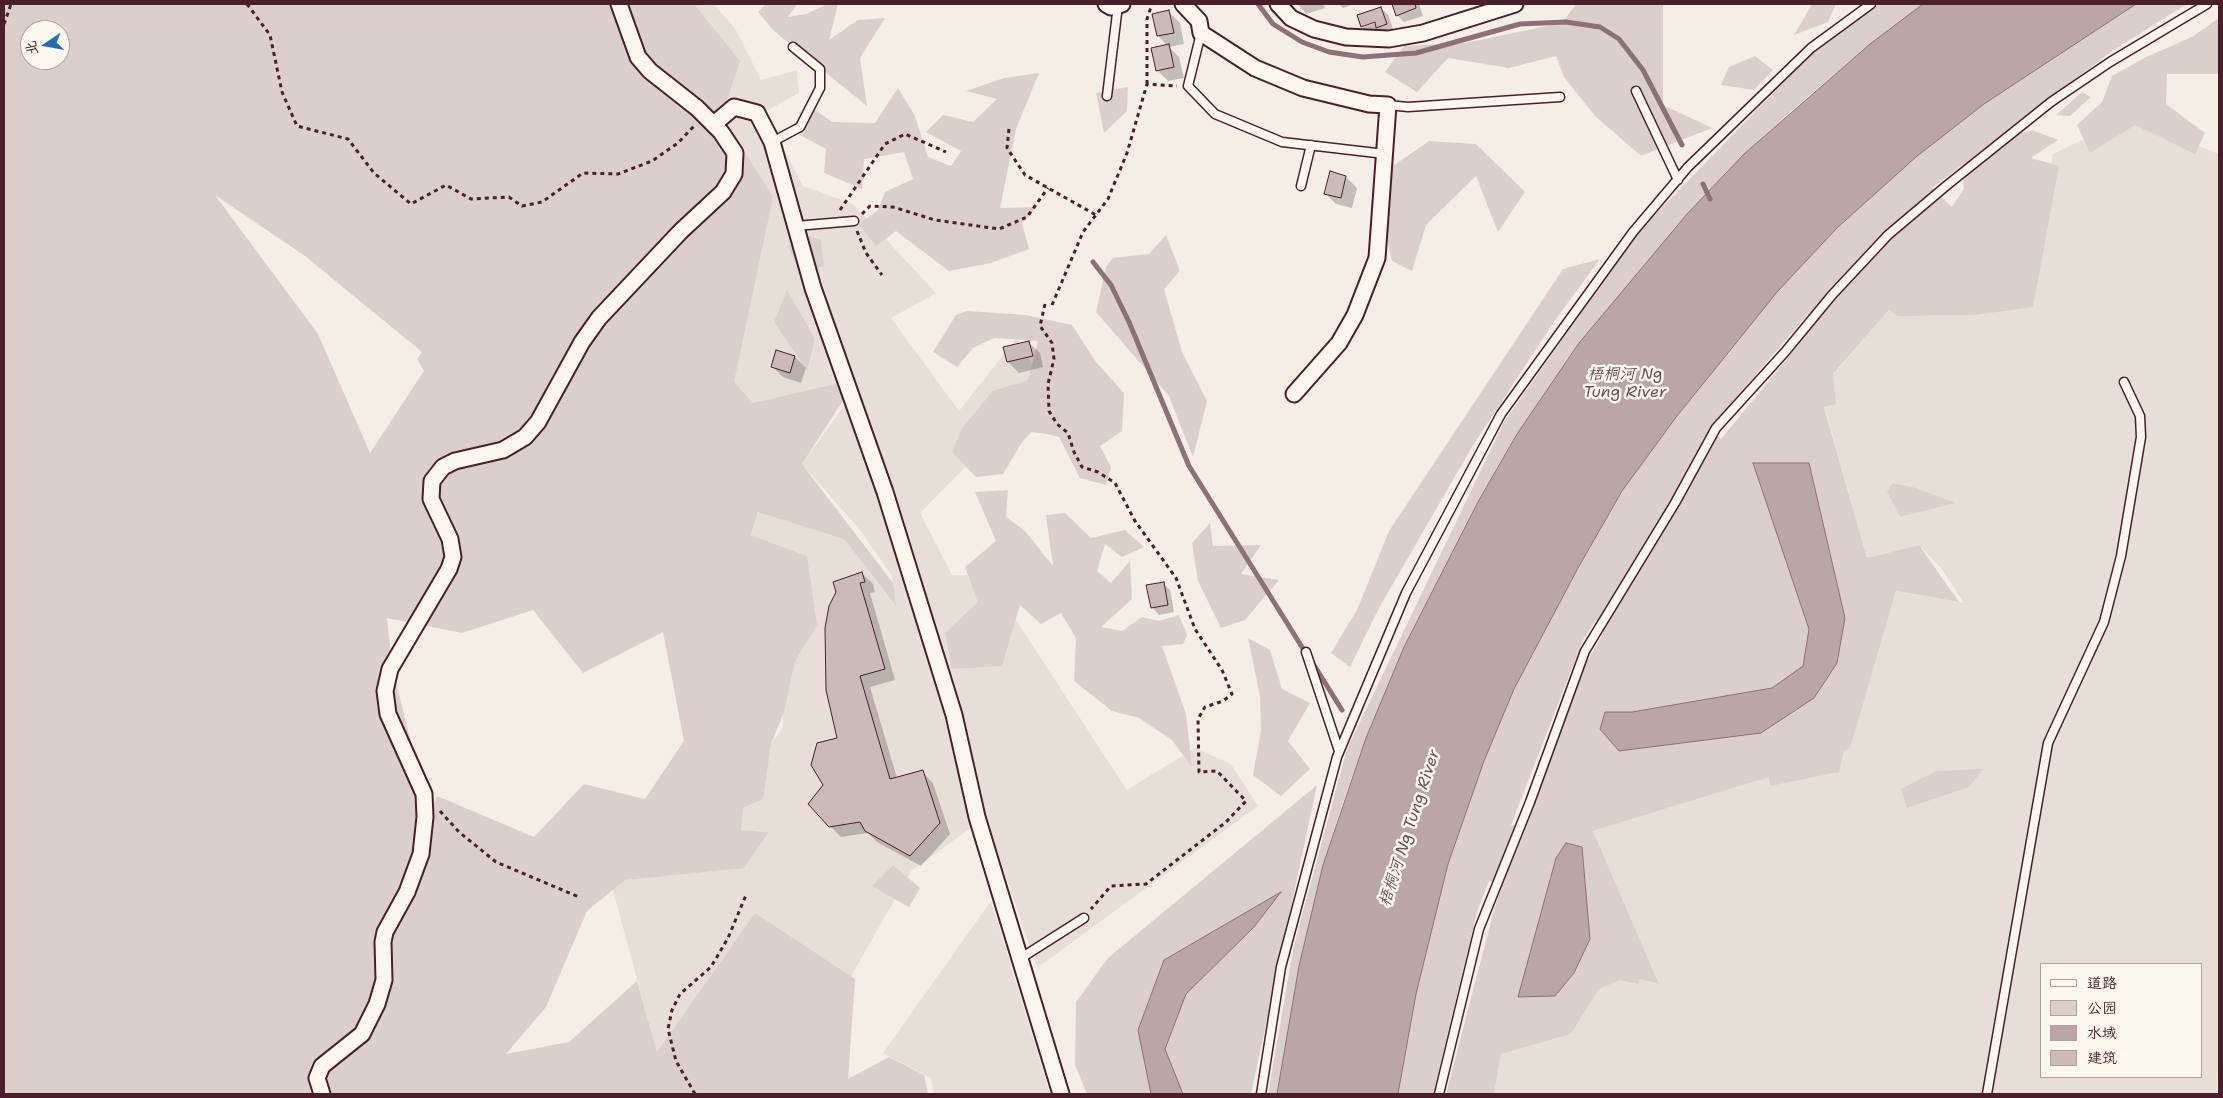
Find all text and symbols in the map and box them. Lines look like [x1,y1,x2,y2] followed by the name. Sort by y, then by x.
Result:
[20,20,70,70] north arrow
[21,39,42,57] text: 北
[1584,365,1666,403] water label: 梧桐河 Ng Tung River
[1376,747,1444,909] water label: 梧桐河 Ng Tung River
[2040,963,2203,1078] legend
[2087,973,2117,993] text: 道路
[2087,998,2117,1018] text: 公园
[2087,1023,2117,1043] text: 水域
[2087,1048,2117,1068] text: 建筑

